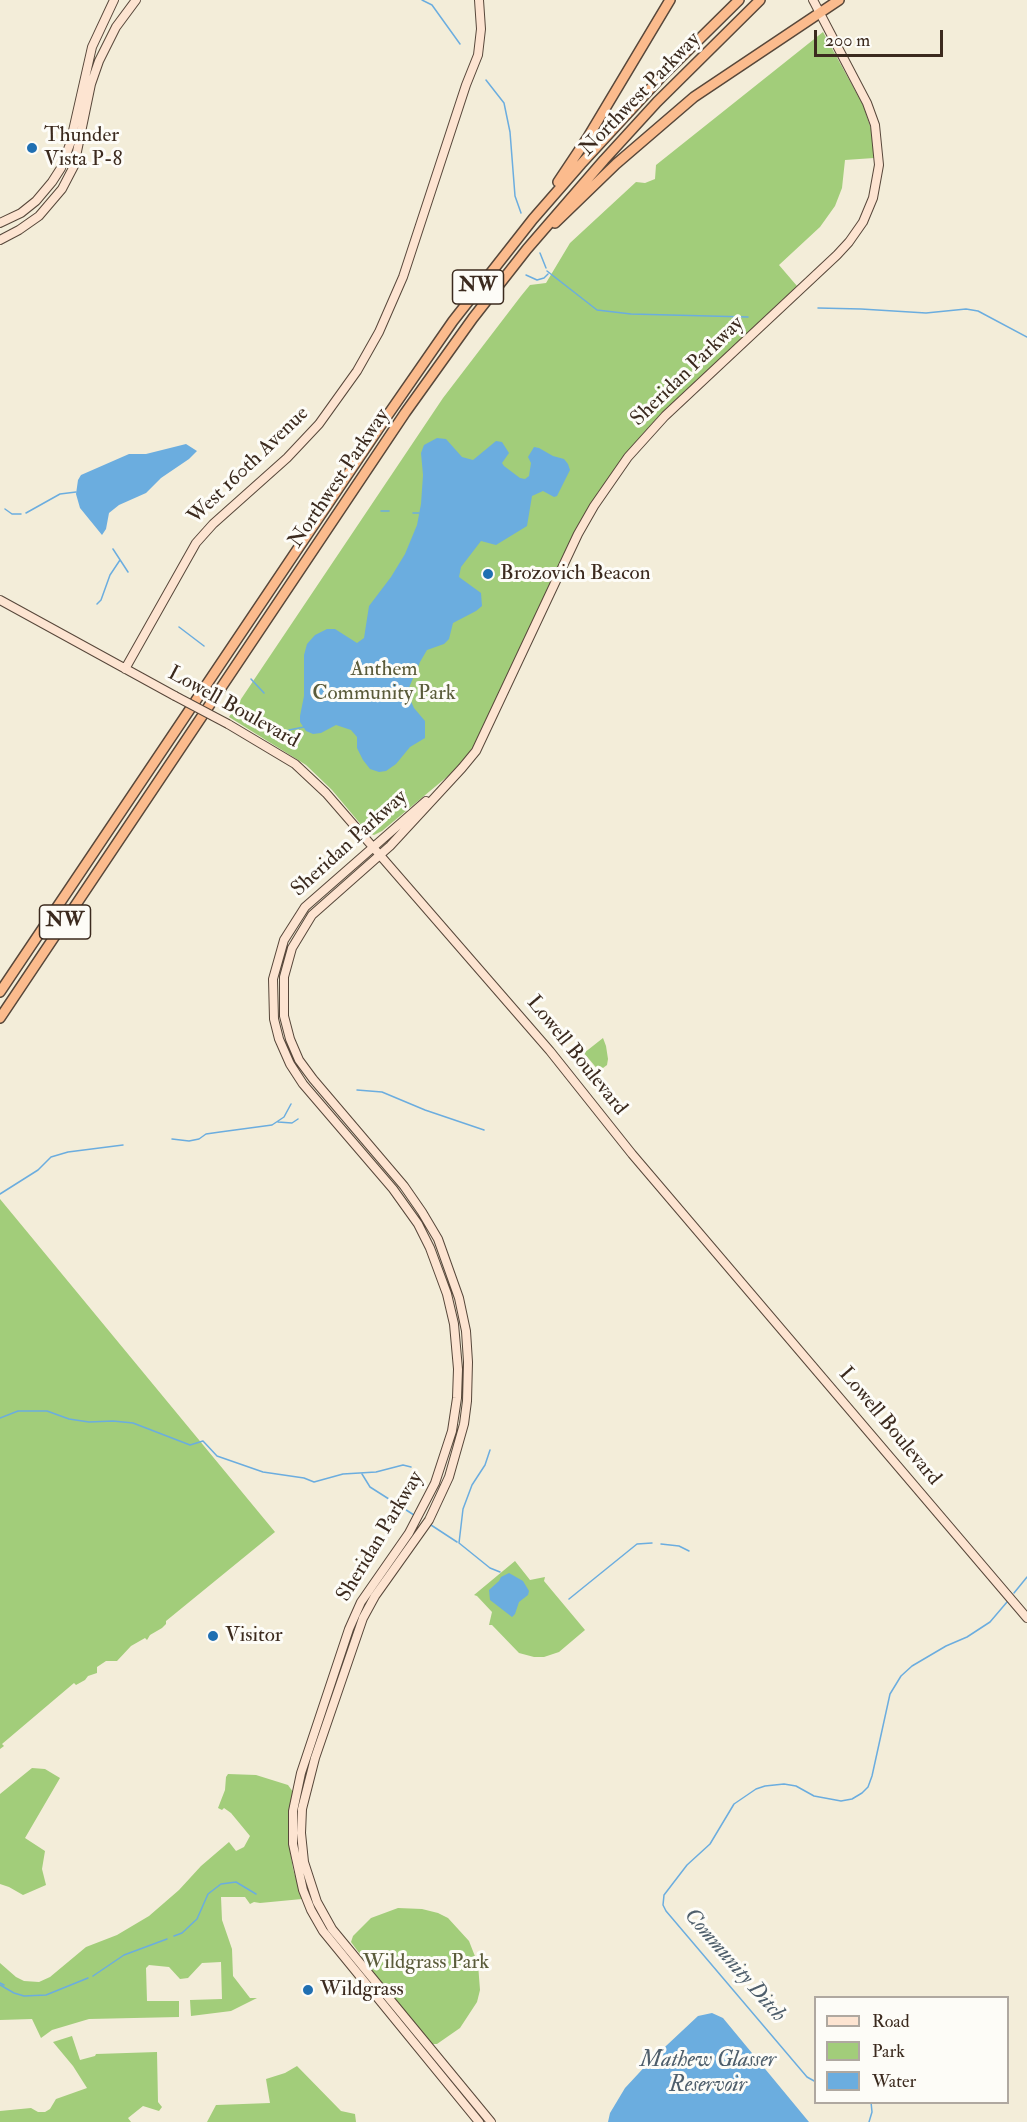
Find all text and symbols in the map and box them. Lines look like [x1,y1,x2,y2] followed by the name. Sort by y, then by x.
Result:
[817,18,946,56] scale bar
[576,28,706,162] street label: Northwest Parkway
[825,29,870,52] text: 200 m
[44,123,122,173] place label: Thunder Vista P-8
[25,141,39,155] marker: Thunder Vista P-8
[452,270,504,304] road number: NW
[626,312,750,432] street label: Sheridan Parkway
[183,402,315,530] street label: West 160th Avenue
[284,405,396,553] street label: Northwest Parkway
[500,561,651,587] place label: Brozovich Beacon
[481,567,495,581] marker: Brozovich Beacon
[312,657,456,707] park label: Anthem Community Park
[163,661,303,755] street label: Lowell Boulevard
[287,785,413,903] street label: Sheridan Parkway
[40,905,90,939] road number: NW
[520,991,632,1121] street label: Lowell Boulevard
[832,1363,946,1491] street label: Lowell Boulevard
[332,1467,430,1607] street label: Sheridan Parkway
[225,1623,283,1649] place label: Visitor
[206,1629,220,1643] marker: Visitor
[677,1904,791,2028] water label: Community Ditch
[363,1950,489,1976] park label: Wildgrass Park
[320,1977,404,2003] place label: Wildgrass
[301,1983,315,1997] marker: Wildgrass
[814,1996,1009,2104] legend
[872,2010,910,2033] text: Road
[872,2040,905,2063] text: Park
[640,2048,776,2100] water label: Mathew Glasser Reservoir
[872,2070,916,2093] text: Water

